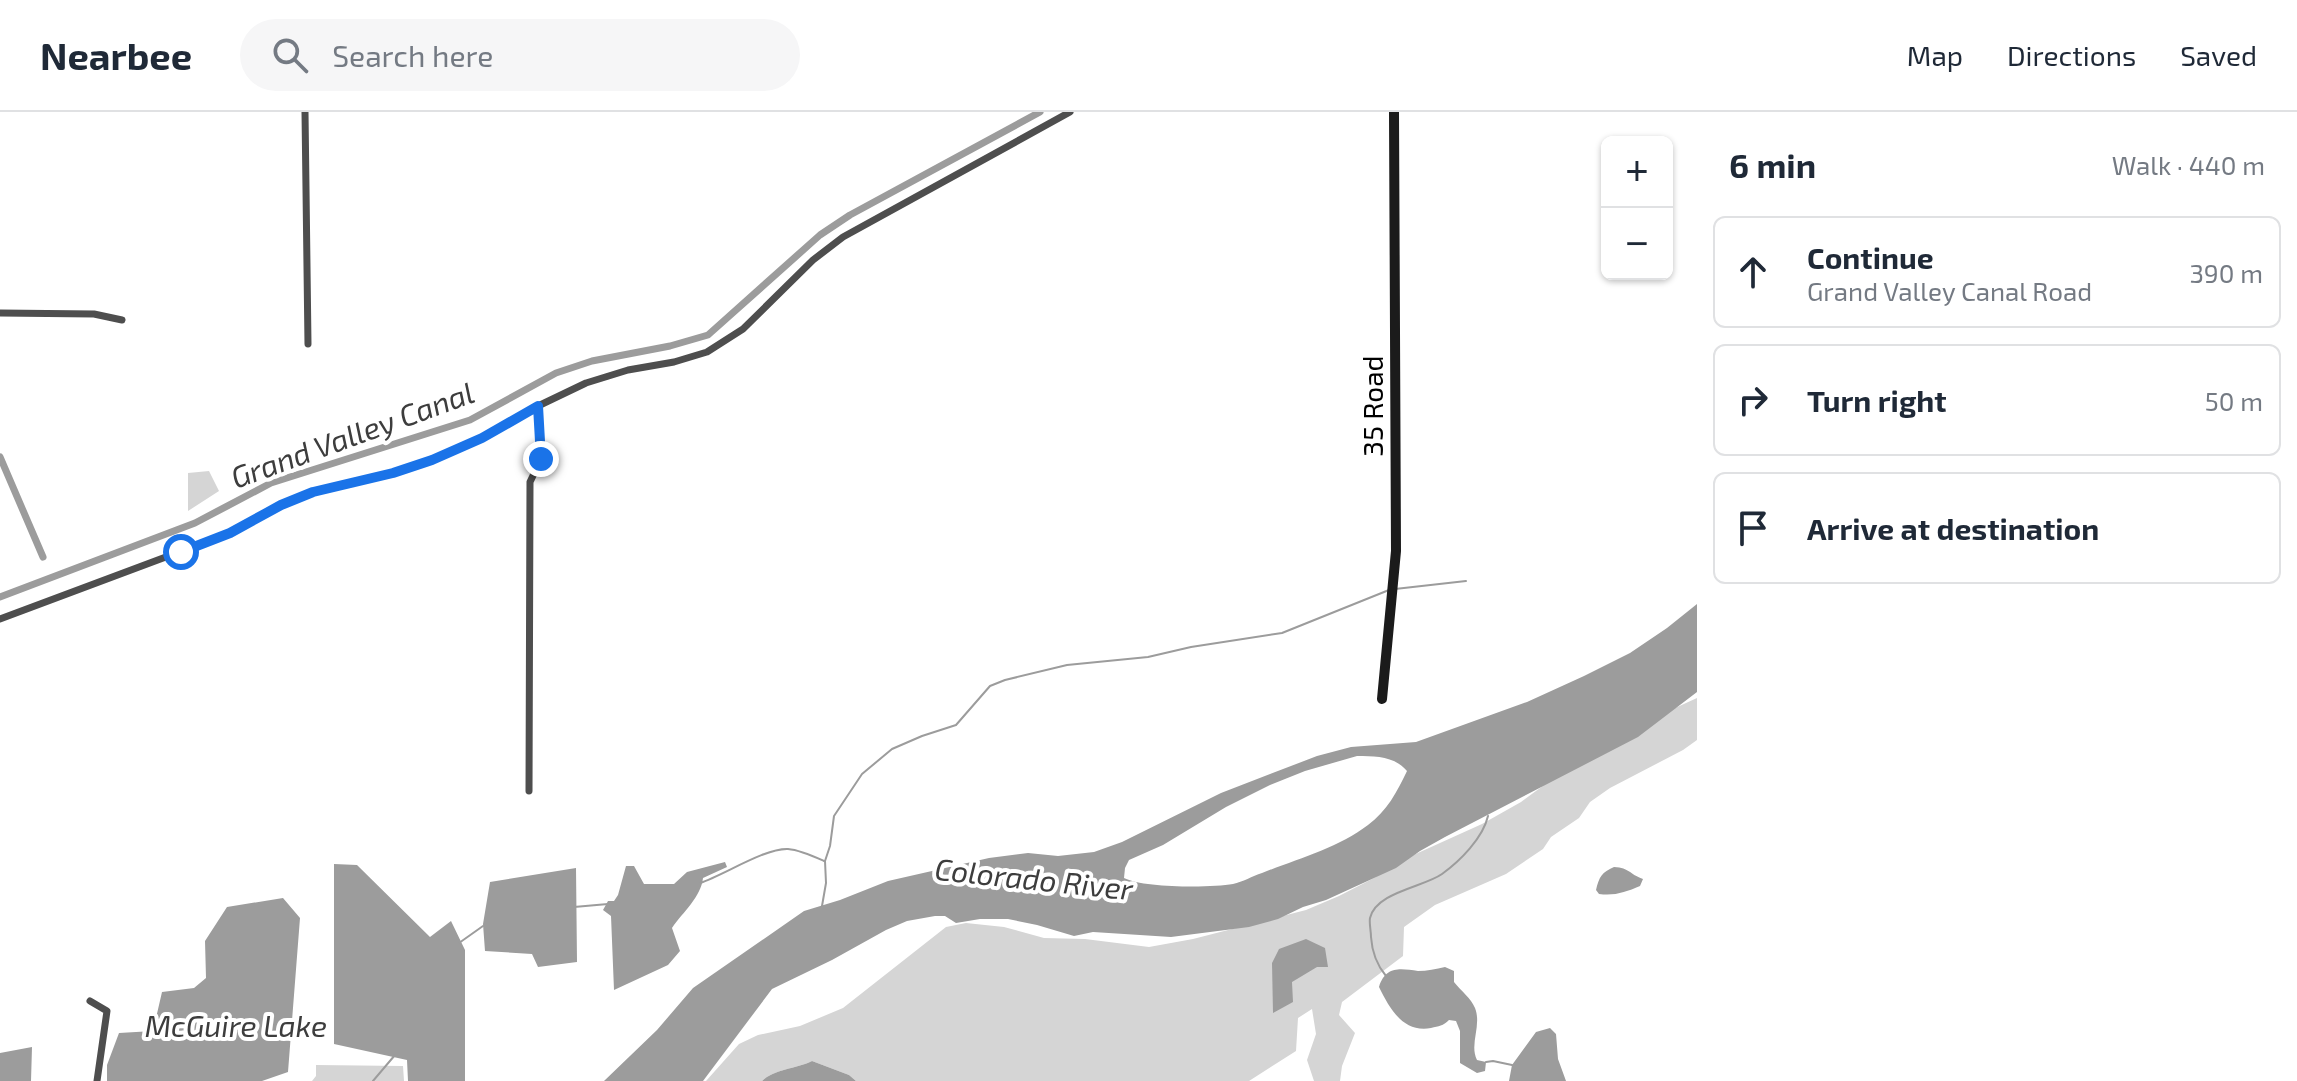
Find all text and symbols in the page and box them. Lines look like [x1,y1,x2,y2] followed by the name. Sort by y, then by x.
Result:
[240,19,800,91] search box
[40,32,192,78] text: Nearbee
[268,33,312,77] icon: search
[332,37,493,73] text: Search here
[1907,38,1963,72] text: Map
[2007,38,2136,72] text: Directions
[2180,38,2257,72] text: Saved
[1601,136,1673,280] map controls
[1601,136,1673,208] button: +
[1729,144,1816,185] text: 6 min
[2112,149,2265,180] text: Walk · 440 m
[1601,208,1673,280] button: −
[1807,239,1934,275] text: Continue
[1731,250,1775,294] icon: ahead
[2189,257,2263,288] text: 390 m
[1807,275,2092,306] text: Grand Valley Canal Road
[1355,355,1389,457] street label: 35 Road
[226,373,479,496] water label: Grand Valley Canal
[1731,378,1775,422] icon: right
[1807,382,1947,418] text: Turn right
[2205,385,2263,416] text: 50 m
[523,441,559,477] route end
[1731,506,1775,550] icon: arrive
[1807,510,2099,546] text: Arrive at destination
[163,534,199,570] route start
[933,850,1136,906] water label: Colorado River
[145,1007,327,1043] water label: McGuire Lake

